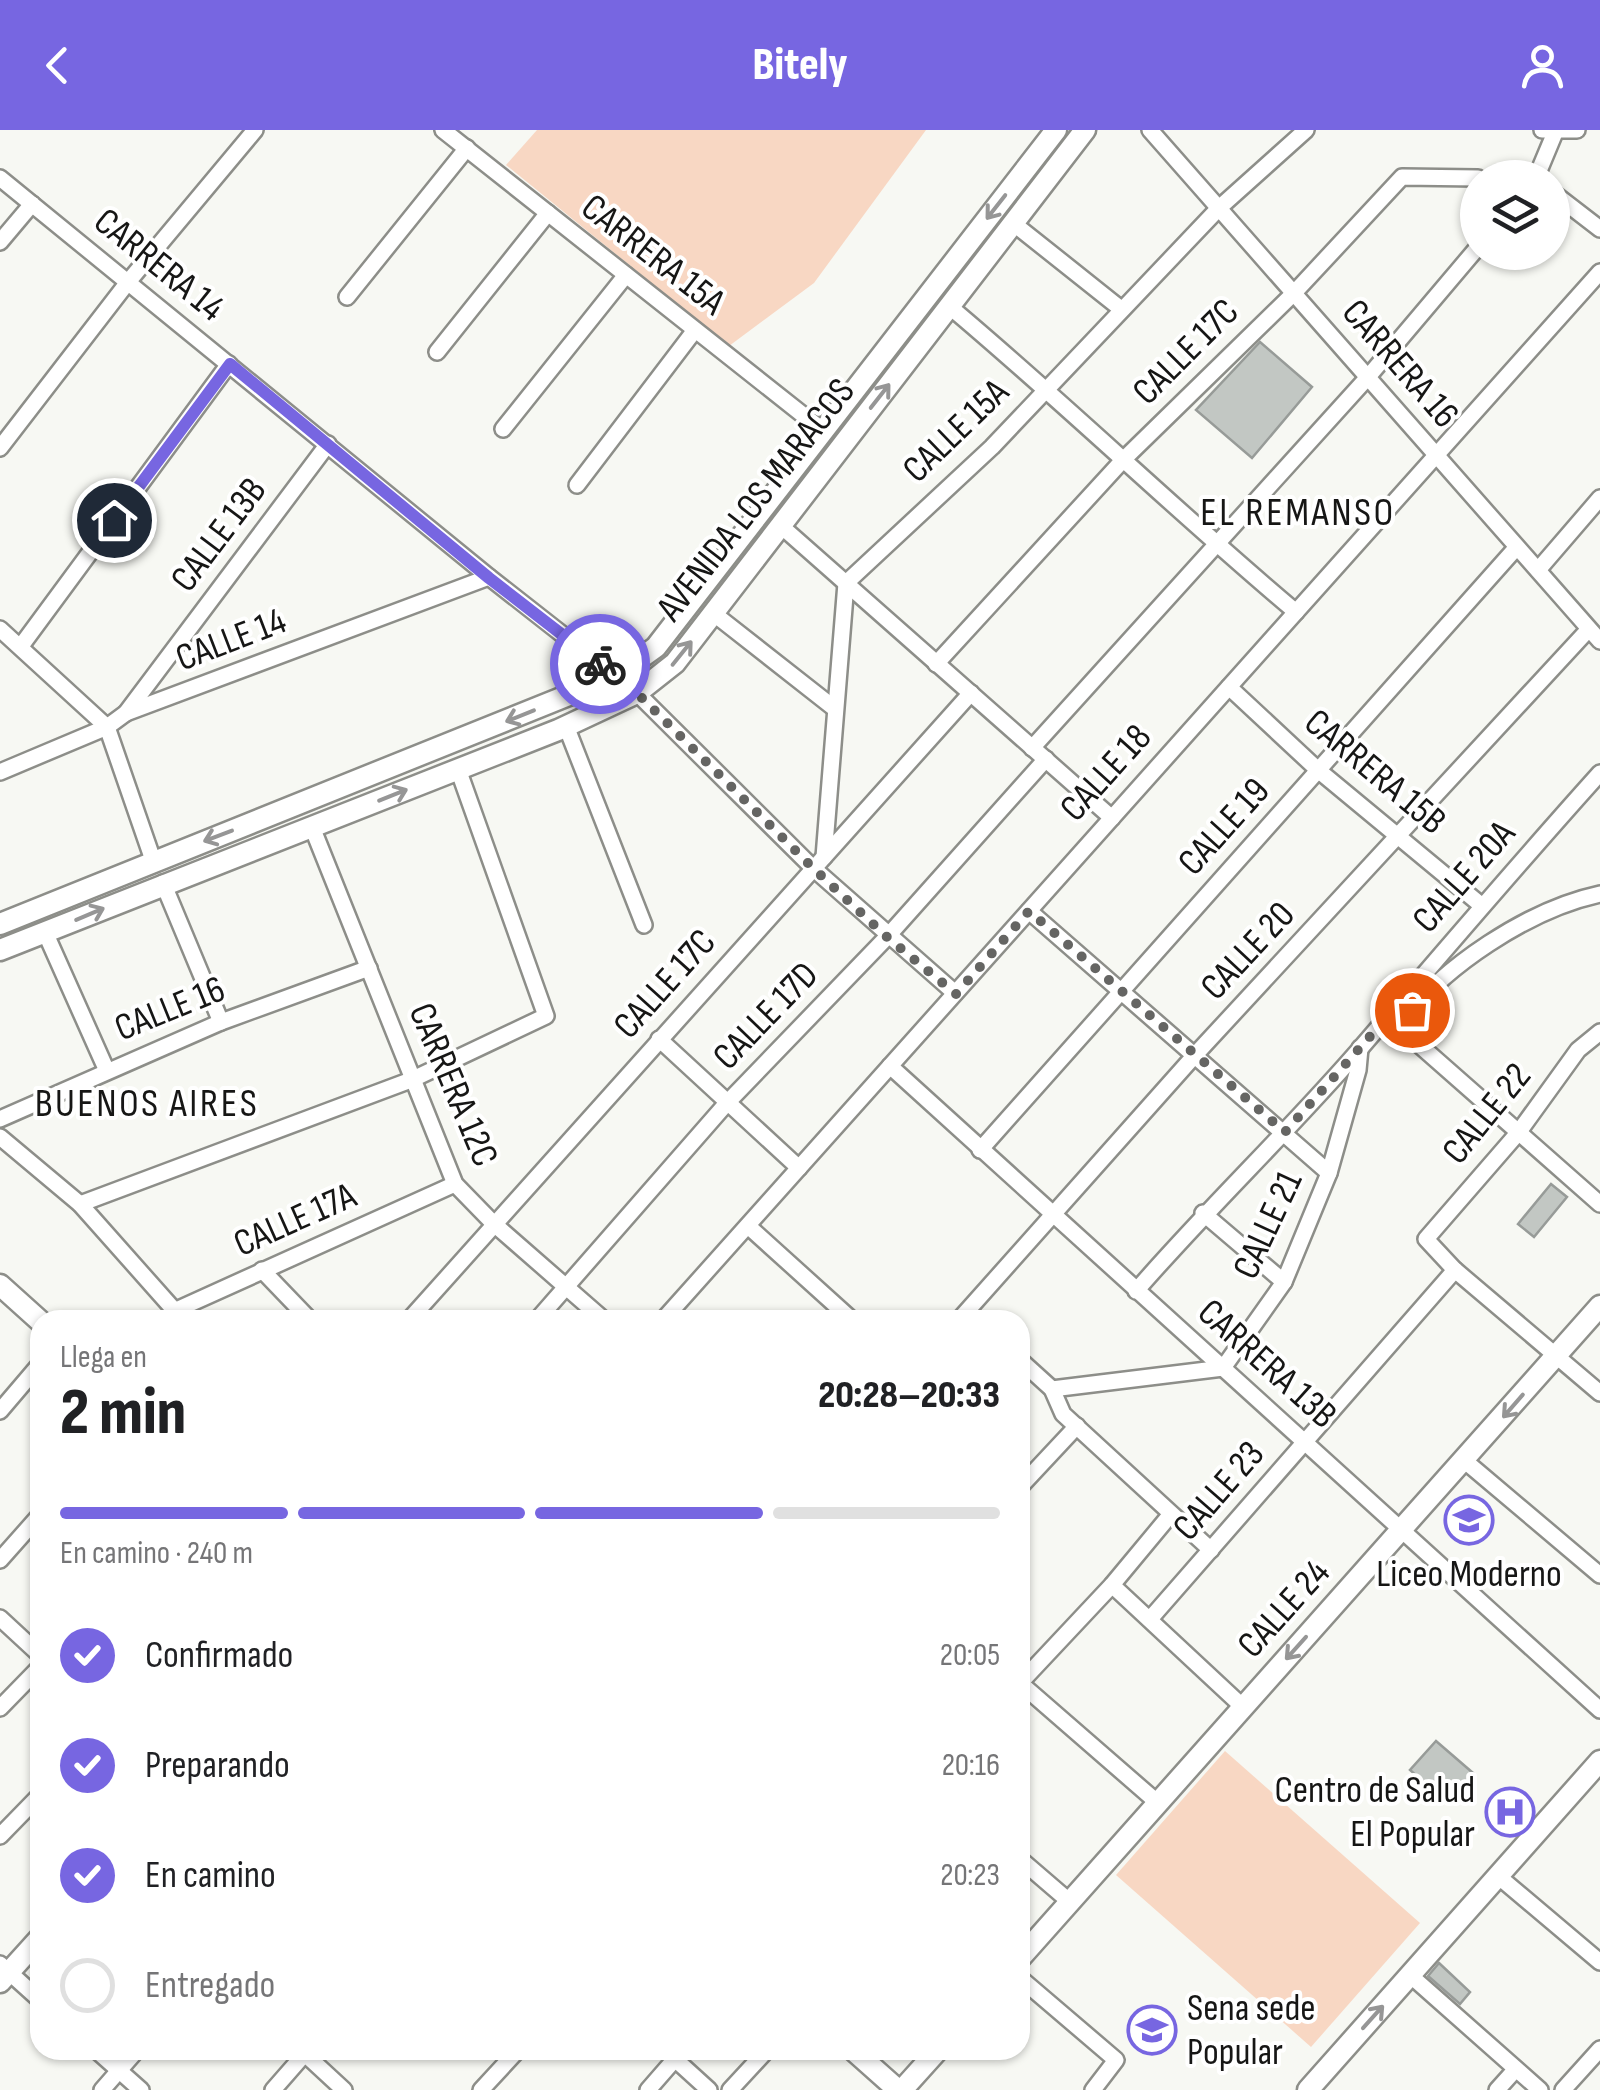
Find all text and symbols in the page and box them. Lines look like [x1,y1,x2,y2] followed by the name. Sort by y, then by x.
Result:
[30,38,85,93] icon: back
[752,38,848,93] text: Bitely
[1515,38,1570,93] icon: person
[1460,160,1570,270] map controls
[1460,160,1570,270] button: layers
[572,185,734,325] street label: CARRERA 15A
[986,193,1007,220] one-way arrow
[85,199,233,331] street label: CARRERA 14
[1124,290,1248,414] street label: CALLE 17C
[1332,291,1468,437] street label: CARRERA 16
[894,369,1019,492] street label: CALLE 15A
[647,370,864,631] street label: AVENIDA LOS MARACOS
[869,383,891,409] one-way arrow
[162,469,276,601] street label: CALLE 13B
[72,478,157,563] pin
[1200,489,1396,537] district label: EL REMANSO
[87,493,142,548] icon: home
[170,599,292,681] street label: CALLE 14
[550,614,650,714] courier
[573,637,628,692] icon: bike
[670,641,693,666] one-way arrow
[1295,700,1455,844] street label: CARRERA 15B
[505,708,535,726] one-way arrow
[1051,715,1161,831] street label: CALLE 18
[1169,769,1279,885] street label: CALLE 19
[377,784,408,802] one-way arrow
[1403,811,1525,942] street label: CALLE 20A
[203,828,233,846] one-way arrow
[1192,893,1304,1009] street label: CALLE 20
[75,903,105,921] one-way arrow
[604,920,726,1048] street label: CALLE 17C
[704,953,828,1079] street label: CALLE 17D
[108,967,232,1051] street label: CALLE 16
[1370,968,1455,1053] pin
[1385,983,1440,1038] icon: bag
[399,997,507,1173] street label: CARRERA 12C
[1433,1055,1541,1173] street label: CALLE 22
[35,1080,259,1128] district label: BUENOS AIRES
[1224,1164,1312,1286] street label: CALLE 21
[227,1173,364,1267] street label: CALLE 17A
[1188,1290,1346,1438] street label: CARRERA 13B
[60,1338,147,1377] text: Llega en
[818,1373,1000,1418] text: 20:28–20:33
[60,1375,186,1453] text: 2 min
[1501,1393,1524,1418] one-way arrow
[1164,1432,1274,1550] street label: CALLE 23
[1443,1494,1495,1546] school or university icon: Liceo Moderno
[60,1534,253,1573] text: En camino · 240 m
[1229,1551,1340,1667] street label: CALLE 24
[1376,1552,1562,1597] place label: Liceo Moderno
[60,1628,115,1683] icon: check
[145,1633,293,1678] text: Confirmado
[1284,1635,1307,1660] one-way arrow
[940,1636,1000,1675] text: 20:05
[60,1738,115,1793] icon: check
[145,1743,290,1788] text: Preparando
[942,1746,1000,1785] text: 20:16
[1275,1768,1475,1857] place label: Centro de Salud El Popular
[1484,1786,1536,1838] hospital icon: Centro de Salud El Popular
[60,1848,115,1903] icon: check
[145,1853,276,1898] text: En camino
[940,1856,1000,1895] text: 20:23
[145,1963,275,2008] text: Entregado
[1187,1986,1316,2075] place label: Sena sede Popular
[1126,2004,1178,2056] school or university icon: Sena sede Popular
[1361,2005,1384,2030] one-way arrow

